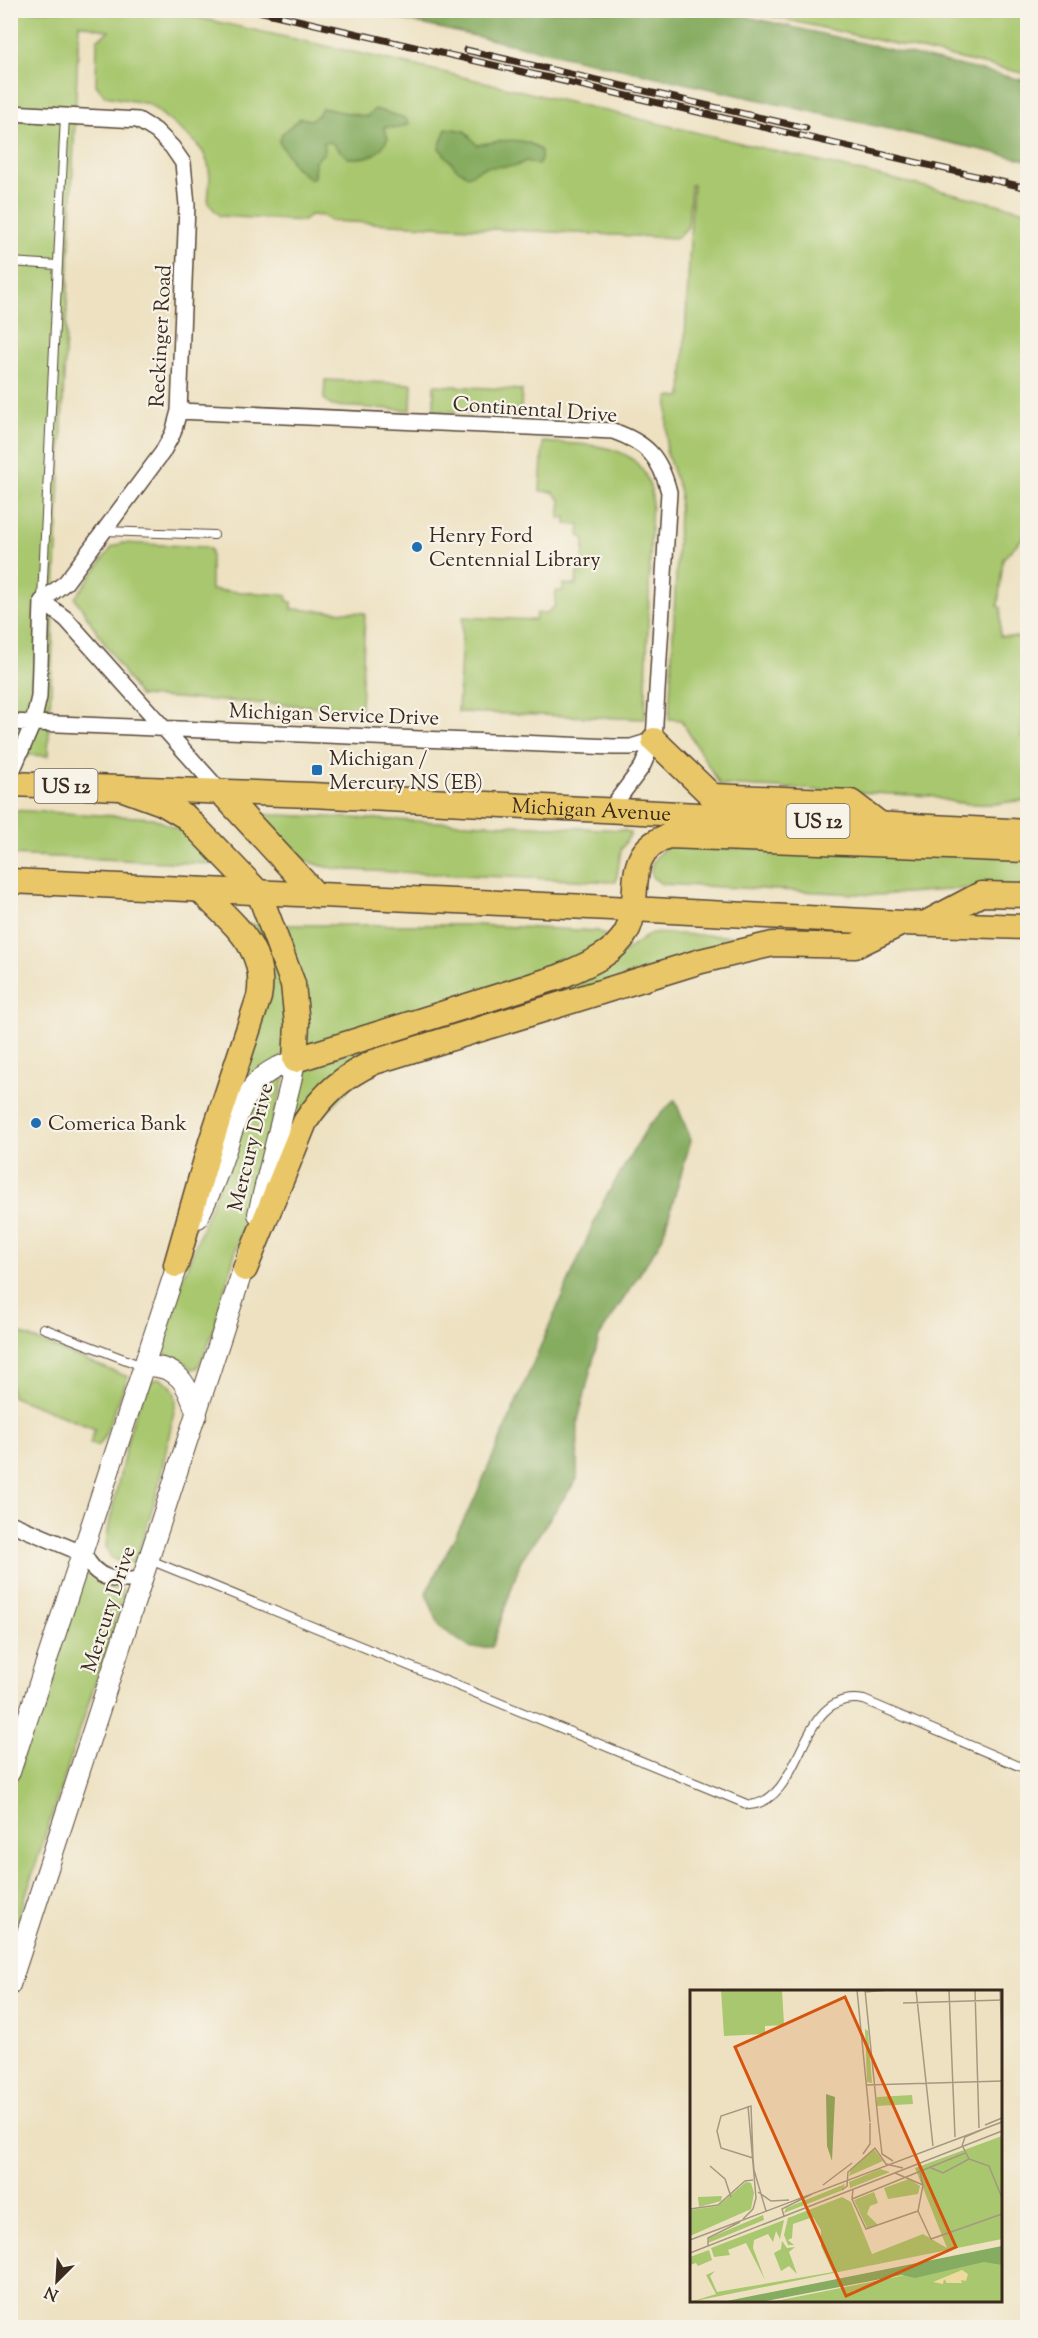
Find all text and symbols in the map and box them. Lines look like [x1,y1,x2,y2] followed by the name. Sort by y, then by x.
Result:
[143,264,181,408] street label: Reckinger Road
[451,390,618,432] street label: Continental Drive
[429,522,601,576] place label: Henry Ford Centennial Library
[410,540,424,554] marker: Henry Ford Centennial Library
[228,697,440,735] street label: Michigan Service Drive
[329,745,483,799] place label: Michigan / Mercury NS (EB)
[310,763,324,777] marker: Michigan / Mercury NS (EB)
[34,769,98,803] road number: US 12
[511,792,672,831] street label: Michigan Avenue
[786,804,850,838] road number: US 12
[221,1080,282,1215] street label: Mercury Drive
[48,1110,187,1140] place label: Comerica Bank
[29,1116,43,1130] marker: Comerica Bank
[75,1542,144,1677] street label: Mercury Drive
[690,1990,1002,2302] inset map
[27,2251,87,2311] north arrow
[41,2279,62,2306] text: N

